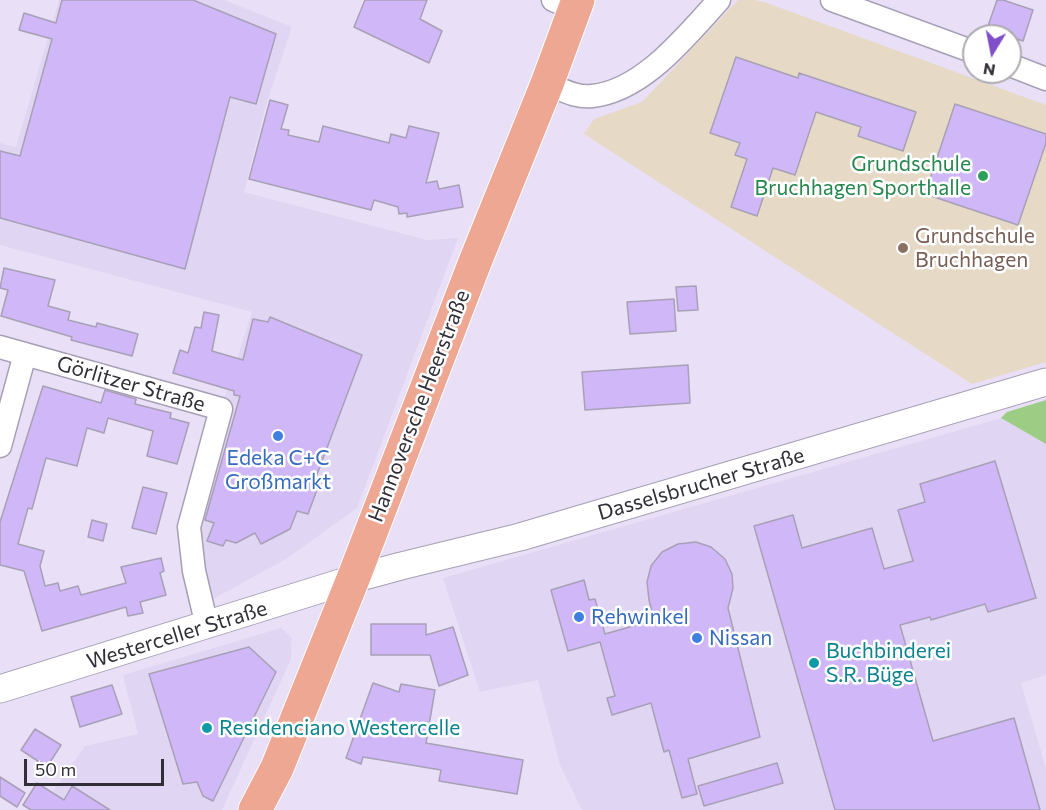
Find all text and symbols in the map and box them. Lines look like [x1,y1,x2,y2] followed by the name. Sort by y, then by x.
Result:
[962,24,1022,84] north arrow
[982,60,997,81] text: N
[755,151,971,201] place label: Grundschule Bruchhagen Sporthalle
[976,169,990,183] marker: Grundschule Bruchhagen Sporthalle
[915,223,1035,273] place label: Grundschule Bruchhagen
[896,241,910,255] marker: Grundschule Bruchhagen
[363,286,475,526] street label: Hannoversche Heerstraße
[54,351,208,417] street label: Görlitzer Straße
[271,429,285,443] marker: Edeka C+C Großmarkt
[595,442,807,526] street label: Dasselsbrucher Straße
[225,445,331,495] place label: Edeka C+C Großmarkt
[84,596,270,674] street label: Westerceller Straße
[591,604,689,630] place label: Rehwinkel
[572,610,586,624] marker: Rehwinkel
[709,625,772,651] place label: Nissan
[690,631,704,645] marker: Nissan
[826,638,951,688] place label: Buchbinderei S.R. Büge
[807,656,821,670] marker: Buchbinderei S.R. Büge
[219,715,460,741] place label: Residenciano Westercelle
[200,721,214,735] marker: Residenciano Westercelle
[27,747,166,785] scale bar
[35,758,76,780] text: 50 m

